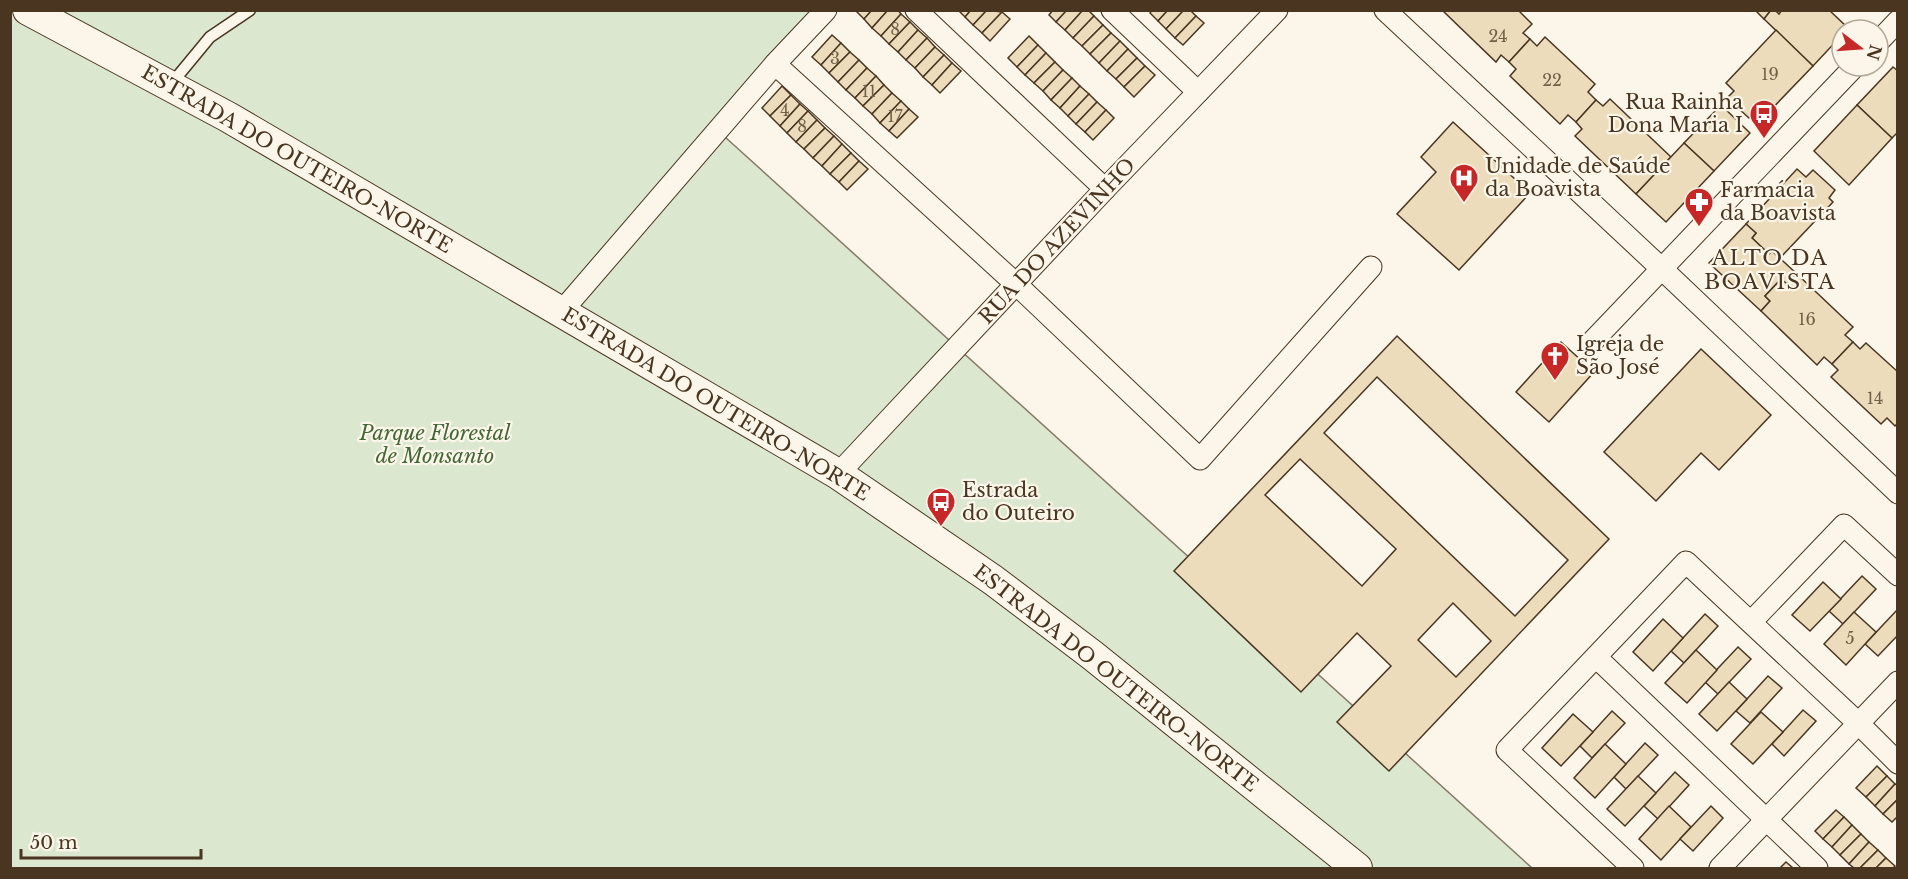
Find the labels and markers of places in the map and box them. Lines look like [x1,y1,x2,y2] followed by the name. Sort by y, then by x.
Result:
[1608,90,1744,137] place label: Rua Rainha Dona Maria I
[1748,98,1780,140] bus stop icon: Rua Rainha Dona Maria I
[1485,154,1671,201] place label: Unidade de Saúde da Boavista
[1448,162,1480,204] hospital icon: Unidade de Saúde da Boavista
[1720,178,1837,225] place label: Farmácia da Boavista
[1683,186,1715,228] pharmacy icon: Farmácia da Boavista
[1576,332,1664,379] place label: Igreja de São José
[1539,340,1571,382] church icon: Igreja de São José
[962,478,1075,525] place label: Estrada do Outeiro
[925,486,957,528] bus stop icon: Estrada do Outeiro

